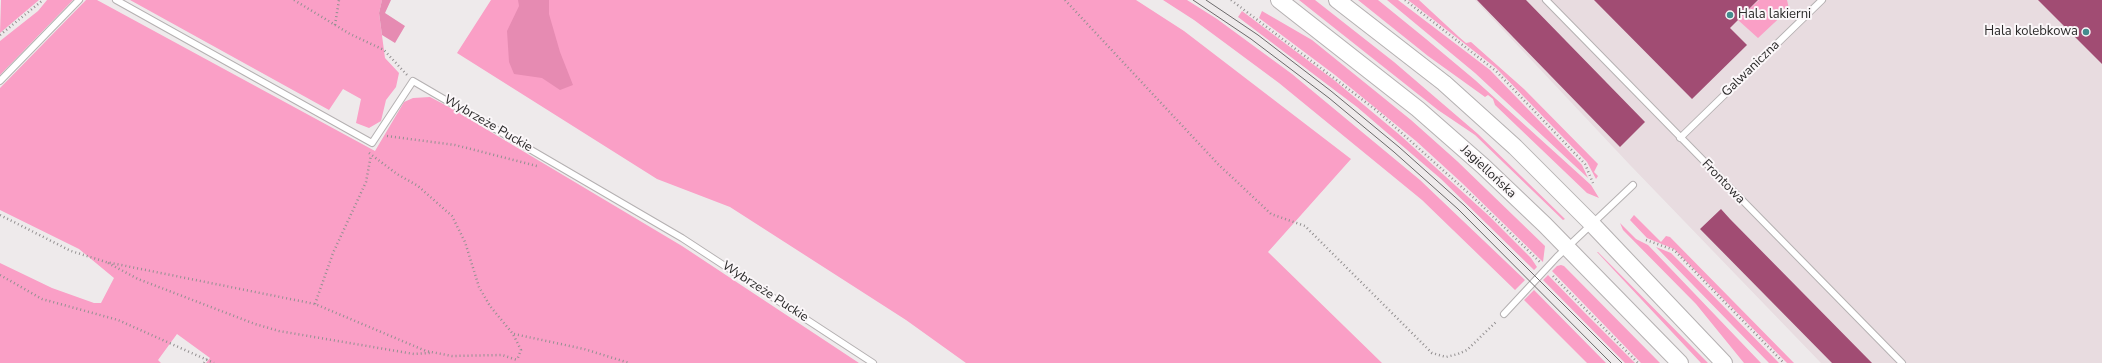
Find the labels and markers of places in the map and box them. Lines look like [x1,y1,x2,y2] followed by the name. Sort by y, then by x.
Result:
[1738,7,1811,23] place label: Hala lakierni
[1725,10,1735,20] marker: Hala lakierni
[1984,24,2078,40] place label: Hala kolebkowa
[2081,27,2091,37] marker: Hala kolebkowa

